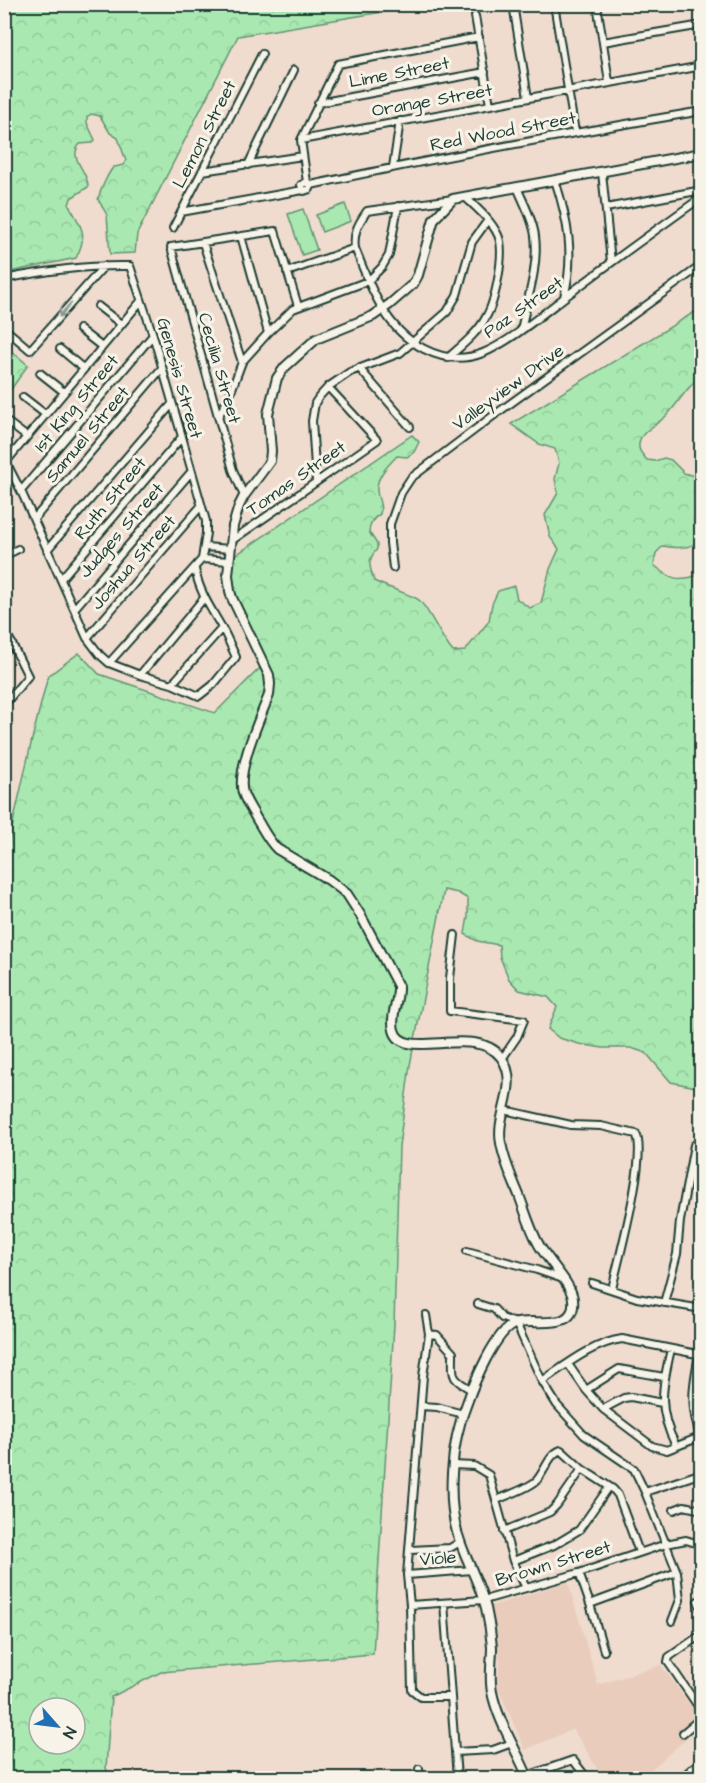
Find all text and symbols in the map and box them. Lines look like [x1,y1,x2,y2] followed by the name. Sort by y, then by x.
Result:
[347,50,452,94] street label: Lime Street
[167,75,243,193] street label: Lemon Street
[370,77,495,124] street label: Orange Street
[428,105,579,158] street label: Red Wood Street
[478,270,569,344] street label: Paz Street
[58,302,72,317] one-way arrow
[192,310,247,427] street label: Cecilia Street
[150,315,209,442] street label: Genesis Street
[447,338,570,437] street label: Valleyview Drive
[28,349,126,458] street label: 1st King Street
[40,380,136,488] street label: Samuel Street
[241,434,352,522] street label: Tomas Street
[68,451,153,545] street label: Ruth Street
[73,477,171,584] street label: Judges Street
[85,509,182,615] street label: Joshua Street
[493,1534,614,1593] street label: Brown Street
[419,1544,458,1573] street label: Viole
[27,1696,87,1756] north arrow
[57,1723,81,1742] text: N

